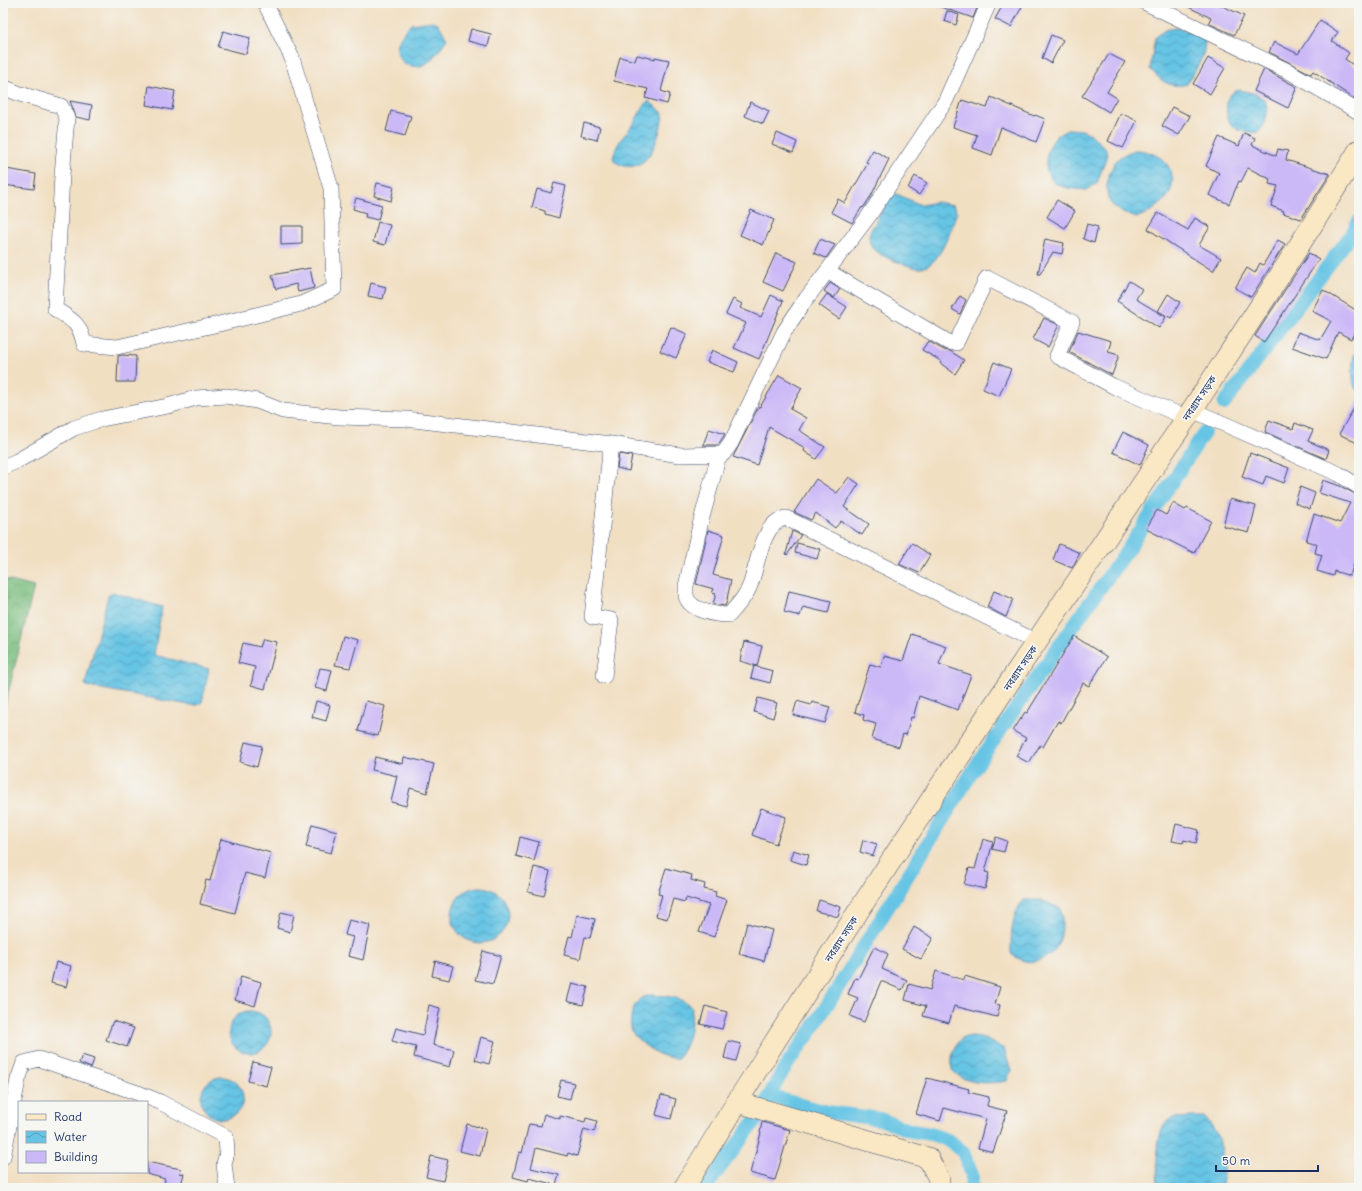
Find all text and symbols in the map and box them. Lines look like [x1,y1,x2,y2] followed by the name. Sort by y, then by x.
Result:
[1179,373,1220,424] street label: নবগ্রাম সড়ক
[1000,643,1041,694] street label: নবগ্রাম সড়ক
[821,913,861,965] street label: নবগ্রাম সড়ক
[18,1101,148,1173] legend
[54,1109,82,1124] text: Road
[54,1129,87,1144] text: Water
[1216,1147,1318,1173] scale bar
[54,1149,98,1164] text: Building
[1222,1153,1251,1168] text: 50 m

